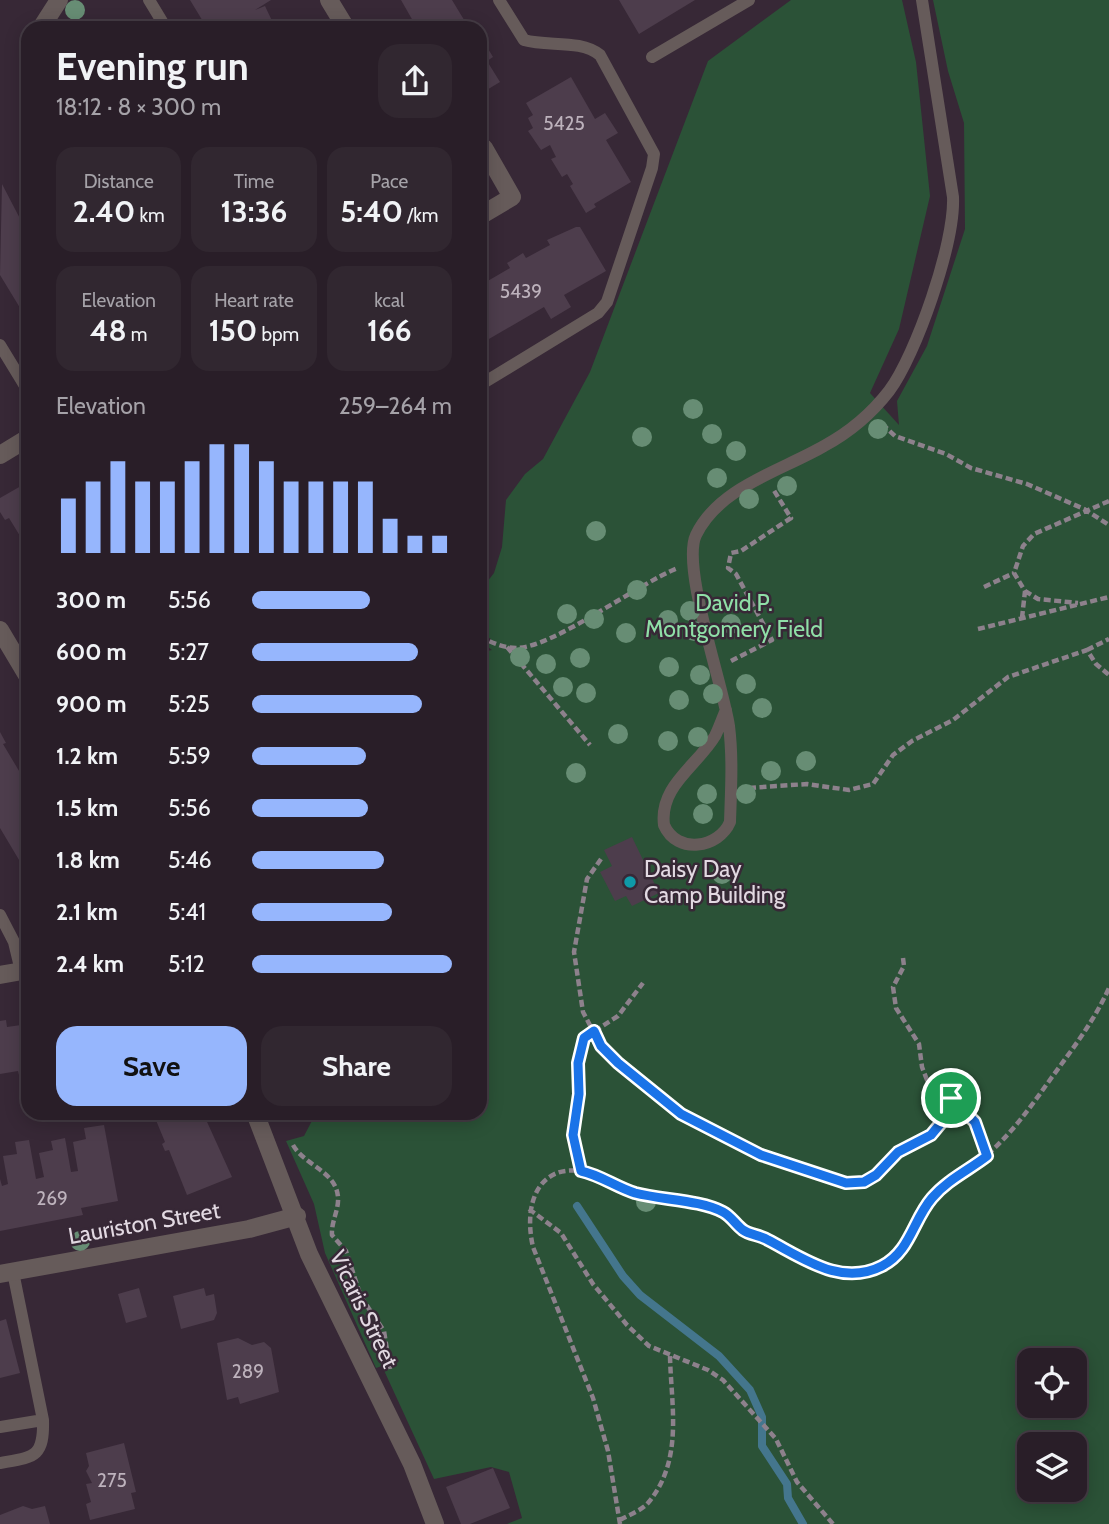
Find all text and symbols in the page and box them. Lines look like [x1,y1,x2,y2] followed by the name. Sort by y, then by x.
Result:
[56,43,249,90] text: Evening run
[378,44,452,118] button: share
[56,93,221,121] text: 18:12 · 8 × 300 m
[543,112,585,135] house number: 5425
[84,170,154,193] text: Distance
[234,170,274,193] text: Time
[370,170,408,193] text: Pace
[73,193,135,230] text: 2.40
[221,193,287,230] text: 13:36
[340,193,403,230] text: 5:40
[135,204,165,227] text: km
[403,204,438,227] text: /km
[500,280,542,303] house number: 5439
[82,289,156,312] text: Elevation
[214,289,294,312] text: Heart rate
[374,289,404,312] text: kcal
[90,312,127,349] text: 48
[209,312,257,349] text: 150
[367,312,412,349] text: 166
[127,323,148,346] text: m
[257,323,299,346] text: bpm
[56,392,146,420] text: Elevation
[339,392,452,420] text: 259–264 m
[56,586,126,614] text: 300 m
[168,586,211,614] text: 5:56
[645,589,823,643] park label: David P. Montgomery Field
[56,638,127,666] text: 600 m
[168,638,209,666] text: 5:27
[56,690,127,718] text: 900 m
[168,690,210,718] text: 5:25
[56,742,118,770] text: 1.2 km
[168,742,211,770] text: 5:59
[56,794,118,822] text: 1.5 km
[168,794,211,822] text: 5:56
[56,846,120,874] text: 1.8 km
[168,846,212,874] text: 5:46
[644,855,786,909] place label: Daisy Day Camp Building
[622,874,638,890] marker: Daisy Day Camp Building
[56,898,118,926] text: 2.1 km
[168,898,206,926] text: 5:41
[56,950,124,978] text: 2.4 km
[168,950,205,978] text: 5:12
[56,1026,247,1106] button: Save
[261,1026,452,1106] button: Share
[921,1068,981,1128] pin
[932,1079,970,1117] icon: arrive
[36,1187,68,1210] house number: 269
[66,1196,222,1250] street label: Lauriston Street
[324,1246,405,1373] street label: Vicaris Street
[1017,1348,1087,1502] map controls
[1017,1348,1087,1418] button: locate
[232,1360,264,1383] house number: 289
[1017,1432,1087,1502] button: layers
[97,1469,127,1492] house number: 275

